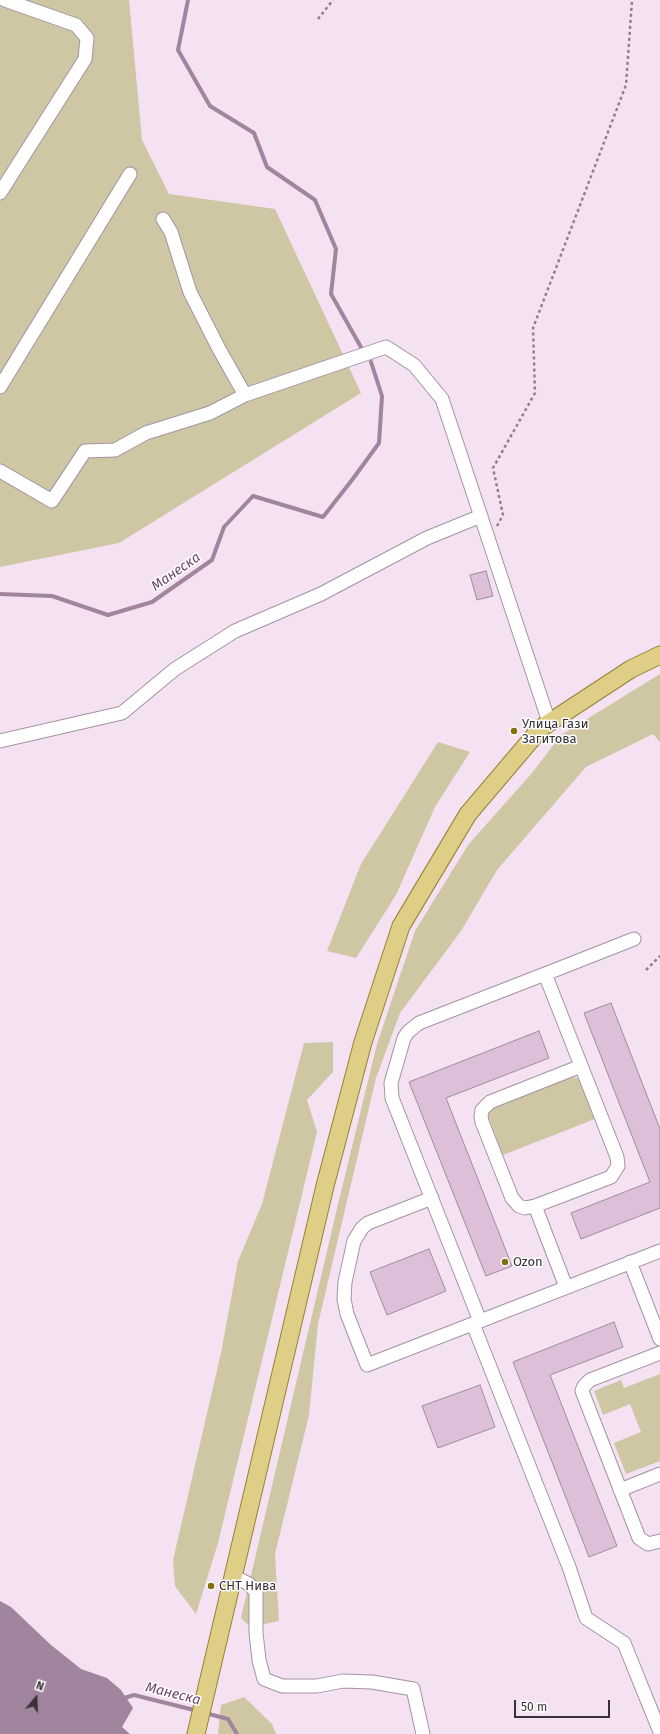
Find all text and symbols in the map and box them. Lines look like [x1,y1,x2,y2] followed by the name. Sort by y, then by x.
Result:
[148,549,204,595] water label: Манеска
[522,716,588,747] place label: Улица Гази Загитова
[509,726,519,736] marker: Улица Гази Загитова
[513,1254,543,1270] place label: Ozon
[500,1257,510,1267] marker: Ozon
[219,1578,276,1594] place label: СНТ Нива
[206,1581,216,1591] marker: СНТ Нива
[16,1678,56,1718] north arrow
[34,1679,46,1694] text: N
[144,1679,202,1709] water label: Манеска
[516,1692,612,1718] scale bar
[521,1700,547,1714] text: 50 m

